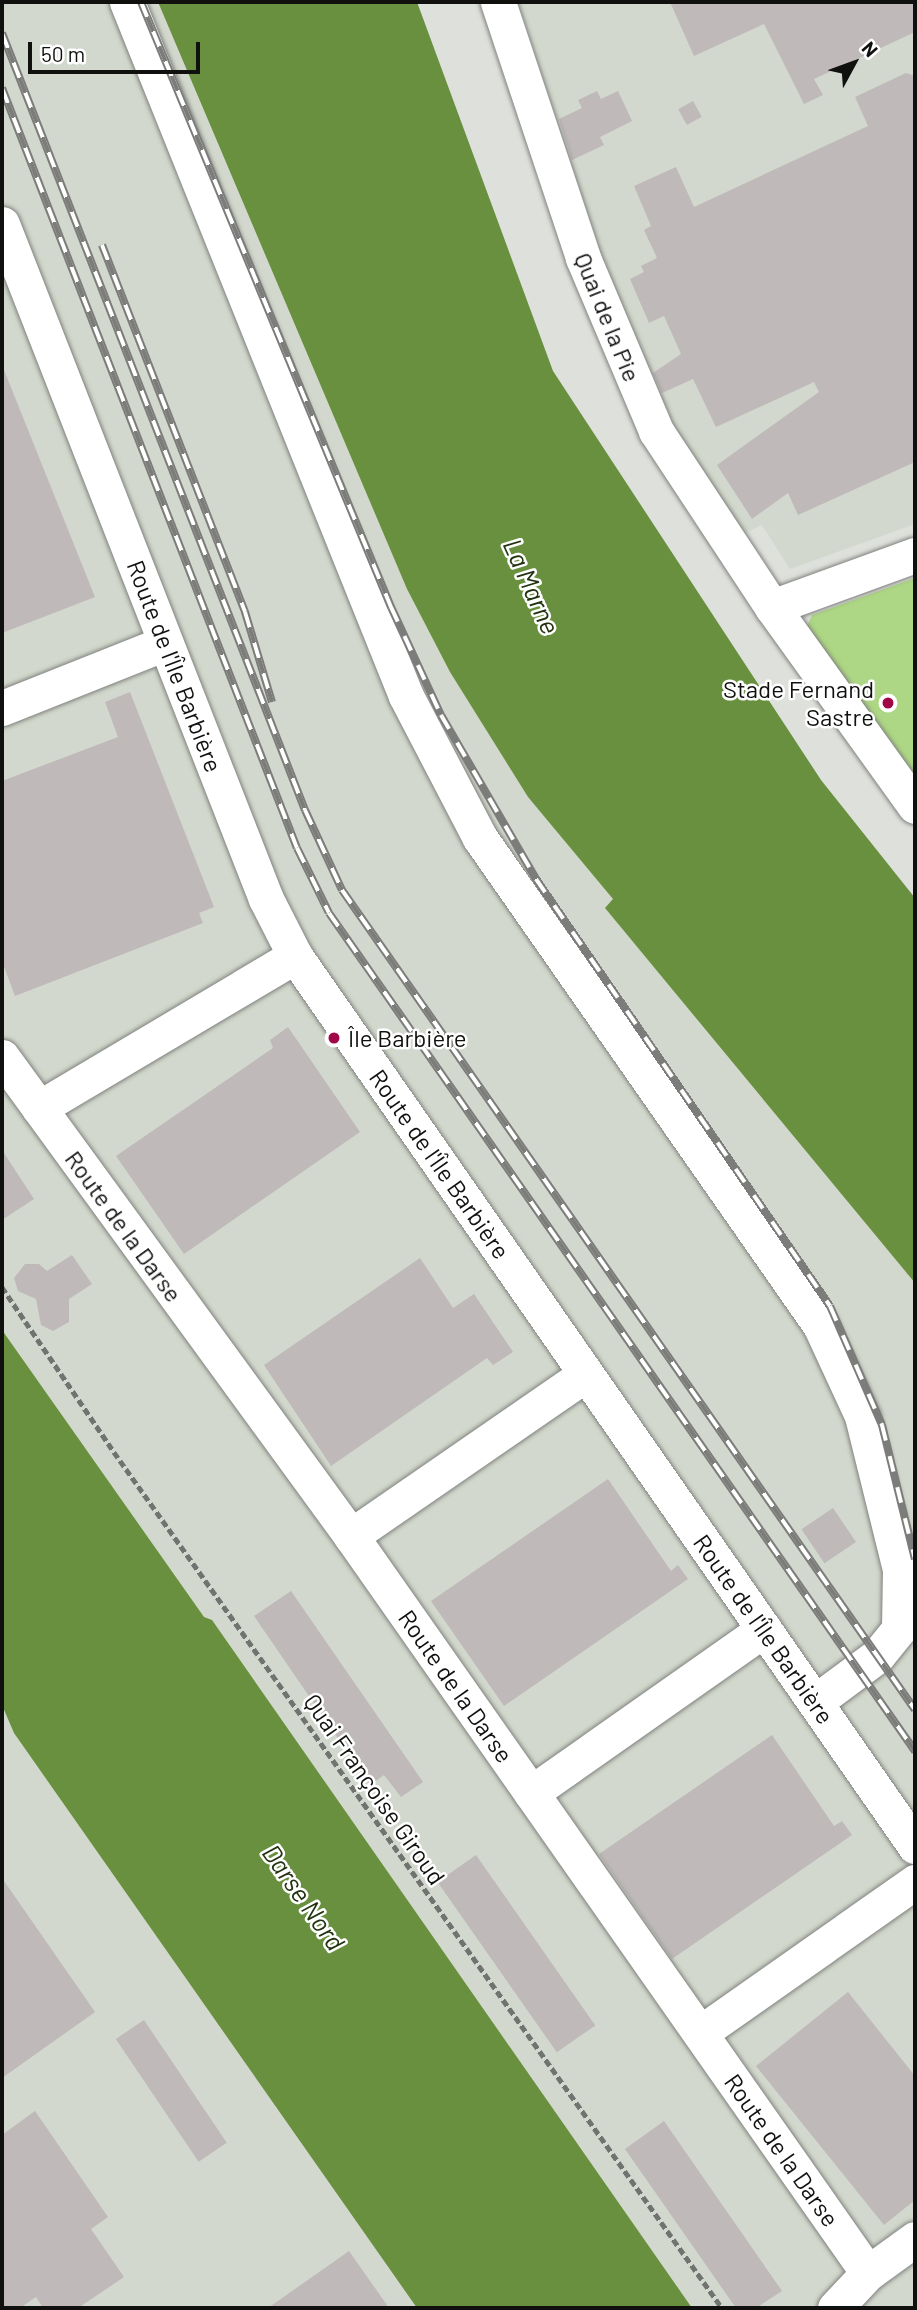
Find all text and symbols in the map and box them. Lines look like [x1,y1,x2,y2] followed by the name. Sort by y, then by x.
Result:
[32,28,203,72] scale bar
[819,28,889,98] north arrow
[857,37,883,61] text: N
[41,41,85,66] text: 50 m
[569,248,647,386] street label: Quai de la Pie
[497,534,567,638] water label: La Marne
[121,556,229,776] street label: Route de l'Île Barbière
[723,675,874,731] place label: Stade Fernand Sastre
[880,695,896,711] marker: Stade Fernand Sastre
[348,1024,467,1052] place label: Île Barbière
[326,1030,342,1046] marker: Île Barbière
[364,1064,516,1264] street label: Route de l'Île Barbière
[60,1145,188,1307] street label: Route de la Darse
[688,1529,840,1729] street label: Route de l'Île Barbière
[393,1604,519,1768] street label: Route de la Darse
[298,1688,452,1890] street label: Quai Françoise Giroud
[256,1838,352,1956] water label: Darse Nord
[719,2068,845,2232] street label: Route de la Darse

